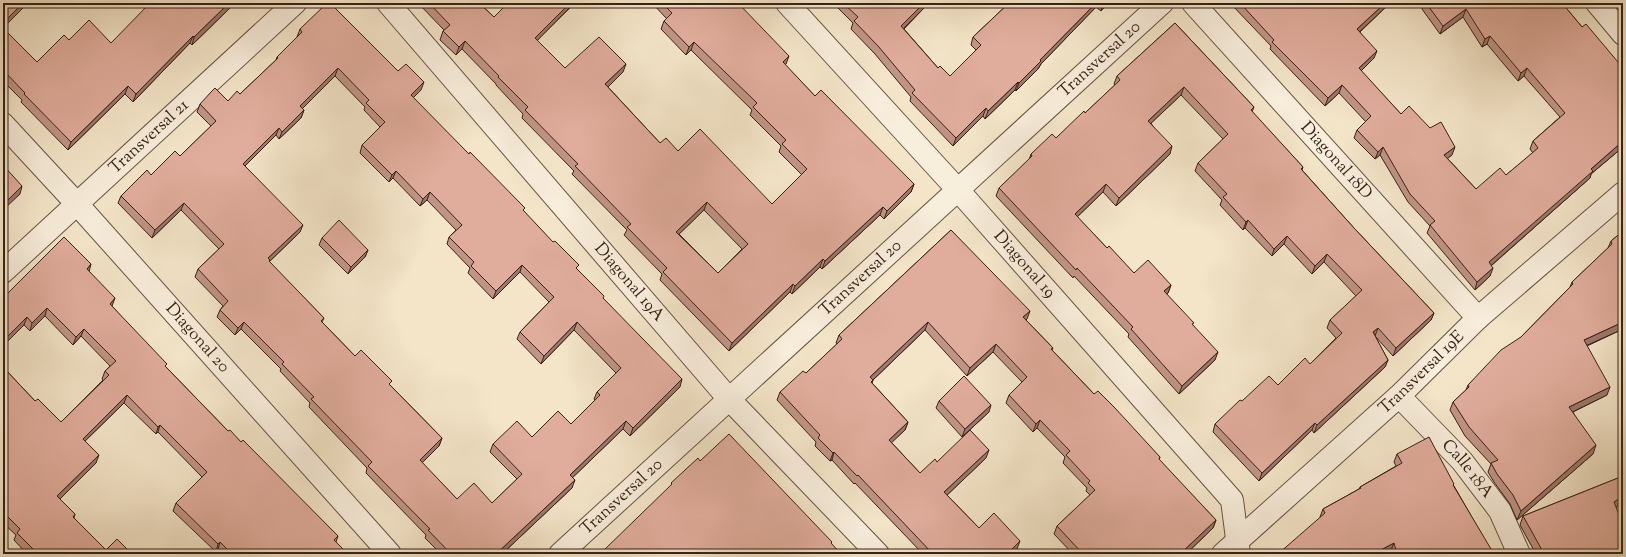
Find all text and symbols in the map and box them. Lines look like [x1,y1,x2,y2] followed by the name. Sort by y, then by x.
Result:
[1053,16,1146,104] street label: Transversal 20
[104,94,195,180] street label: Transversal 21
[1294,117,1377,205] street label: Diagonal 18D
[987,225,1061,304] street label: Diagonal 19
[814,235,907,323] street label: Transversal 20
[588,238,670,328] street label: Diagonal 19A
[159,298,235,378] street label: Diagonal 20
[1374,326,1470,420] street label: Transversal 19E
[1436,434,1499,504] street label: Calle 18A
[575,453,668,541] street label: Transversal 20

